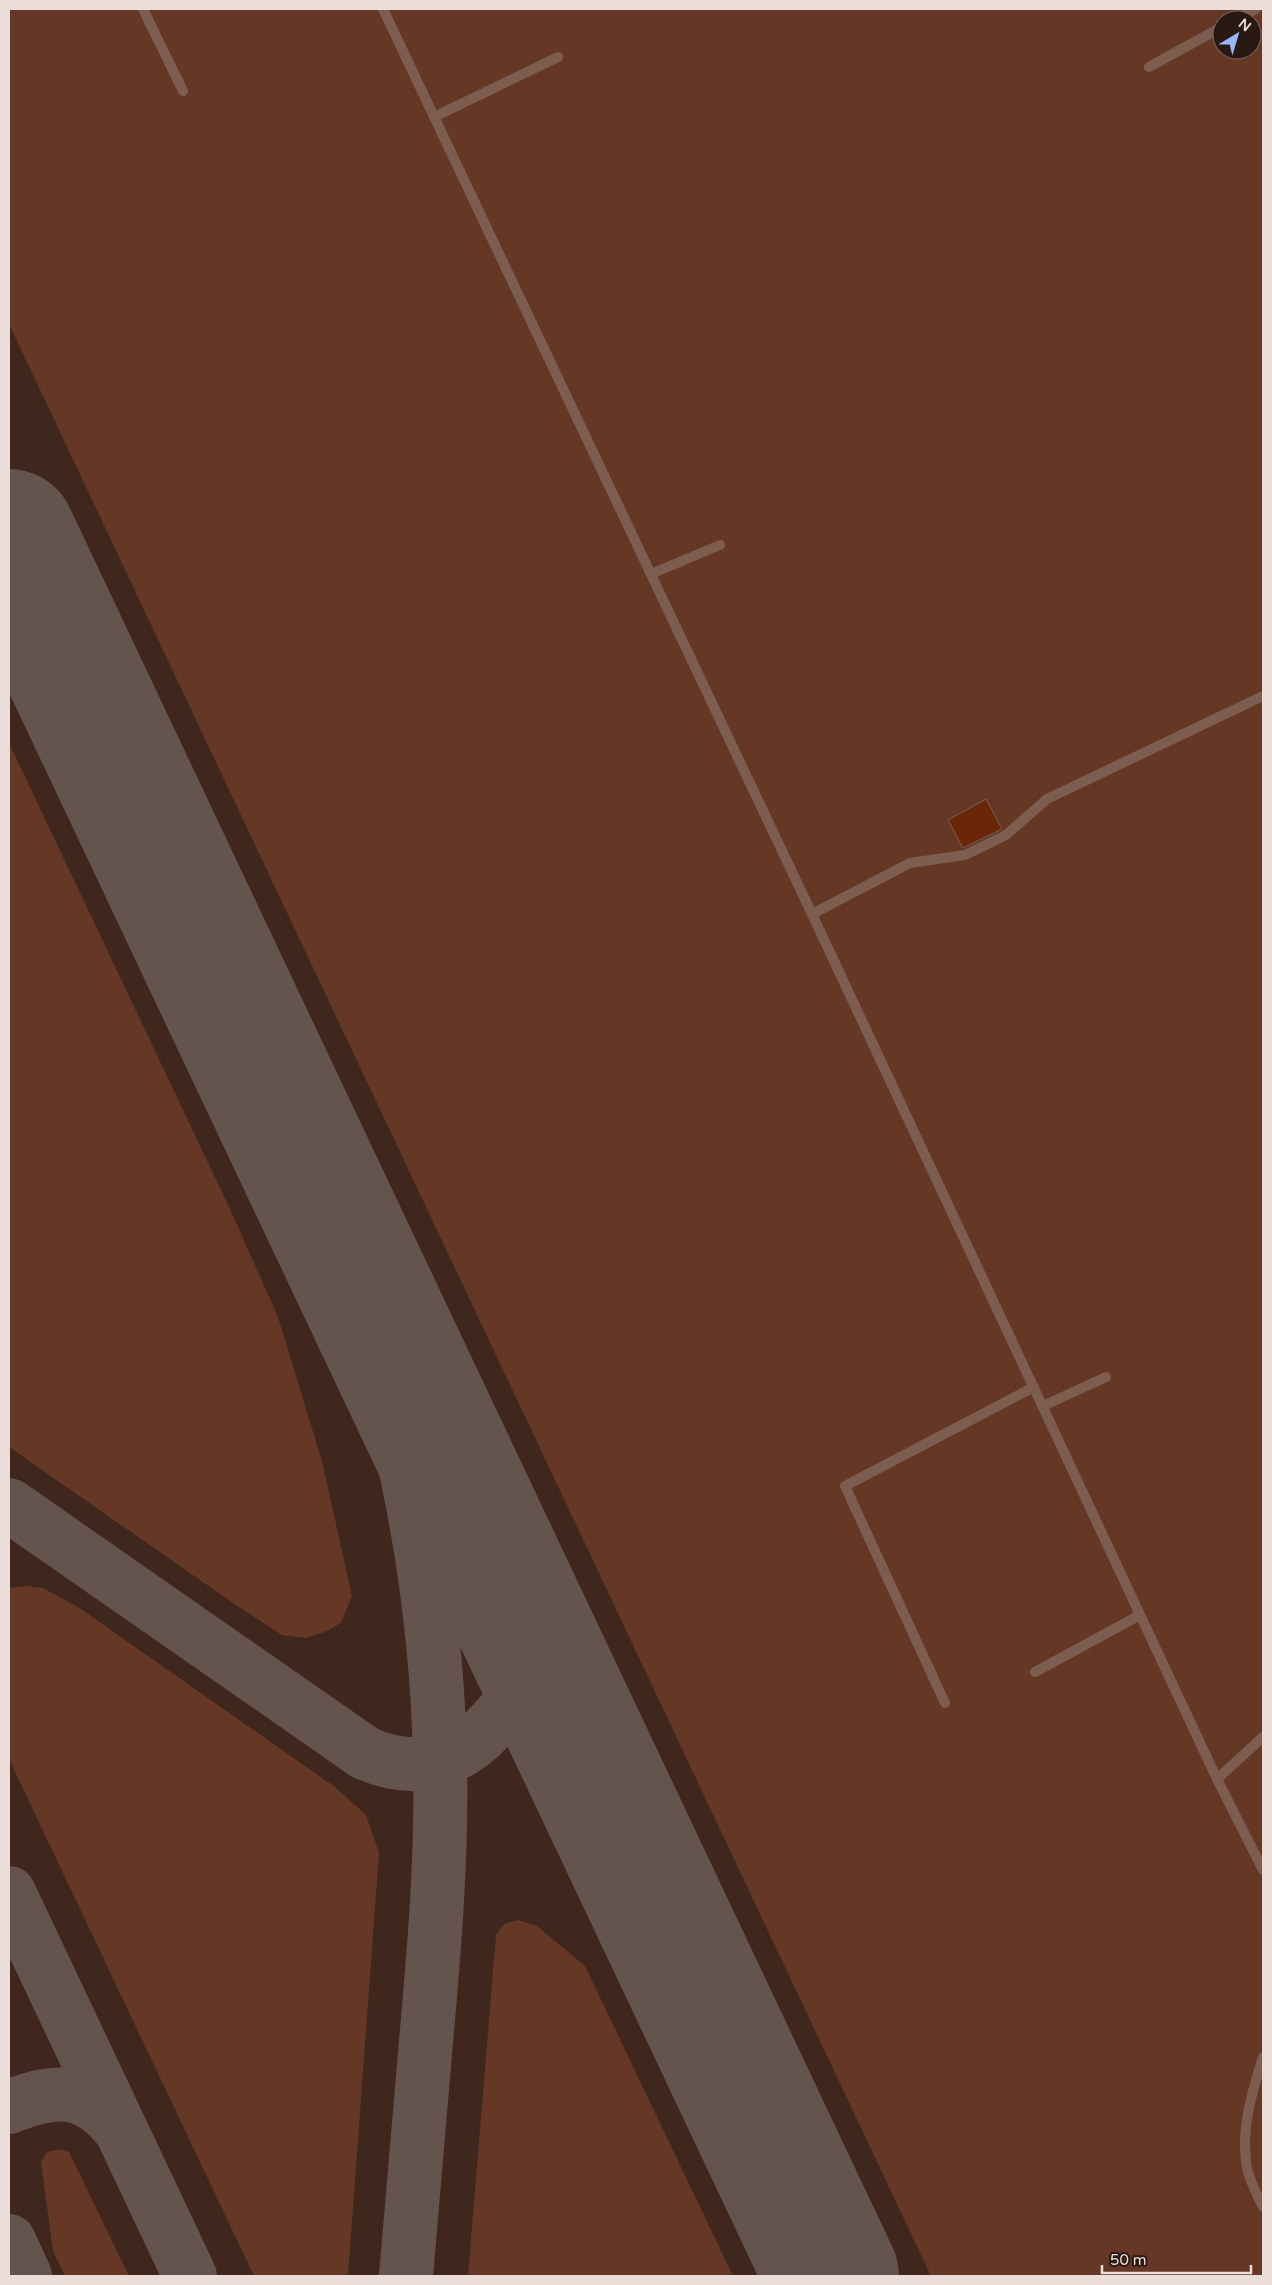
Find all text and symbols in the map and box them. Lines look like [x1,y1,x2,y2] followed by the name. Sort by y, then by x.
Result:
[1212,10,1262,60] north arrow
[1235,15,1254,35] text: N
[1102,2242,1251,2274] scale bar
[1110,2251,1147,2269] text: 50 m

